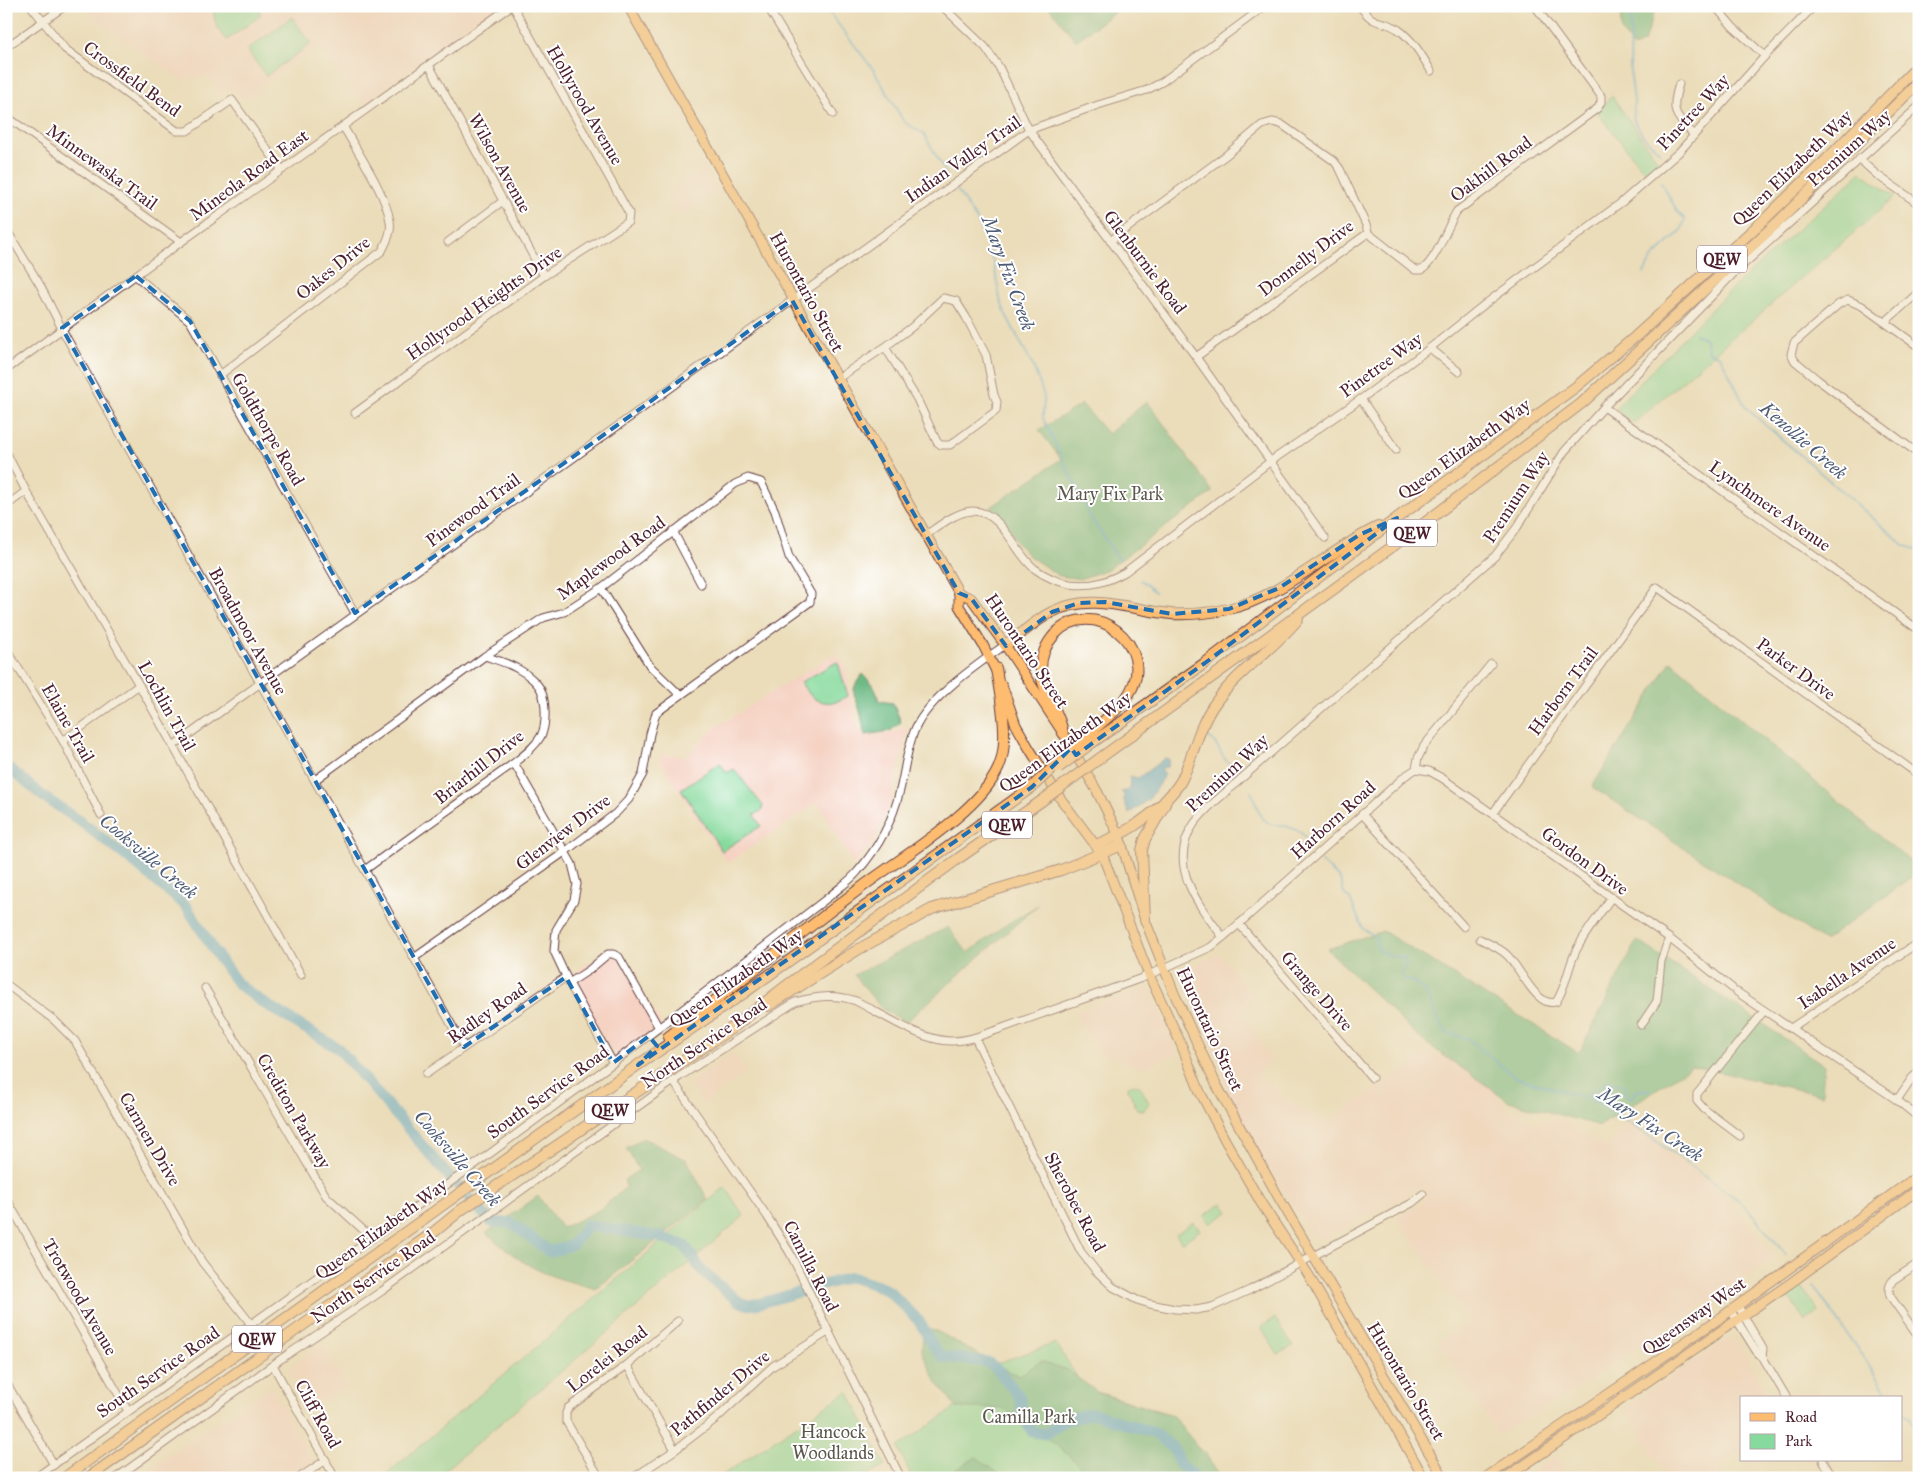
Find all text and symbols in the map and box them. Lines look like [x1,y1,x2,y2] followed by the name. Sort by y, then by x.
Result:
[79,36,185,122] street label: Crossfield Bend
[542,41,628,169] street label: Hollyrood Avenue
[1652,69,1734,155] street label: Pinetree Way
[1803,104,1896,191] street label: Premium Way
[1727,105,1857,231] street label: Queen Elizabeth Way
[464,109,536,217] street label: Wilson Avenue
[901,111,1025,207] street label: Indian Valley Trail
[42,119,162,215] street label: Minnewaska Trail
[185,124,313,226] street label: Mineola Road East
[1446,131,1536,207] street label: Oakhill Road
[1099,206,1191,318] street label: Glenburnie Road
[976,211,1040,334] water label: Mary Fix Creek
[1254,215,1358,301] street label: Donnelly Drive
[765,228,849,356] street label: Hurontario Street
[291,231,375,305] street label: Oakes Drive
[402,241,567,366] street label: Hollyrood Heights Drive
[1697,245,1747,272] road number: QEW
[1336,327,1427,402] street label: Pinetree Way
[227,368,309,490] street label: Goldthorpe Road
[1394,393,1535,504] street label: Queen Elizabeth Way
[1755,396,1852,485] water label: Kenollie Creek
[1478,447,1554,547] street label: Premium Way
[1705,456,1835,556] street label: Lynchmere Avenue
[421,468,525,552] street label: Pinewood Trail
[1057,483,1164,505] park label: Mary Fix Park
[552,511,670,605] street label: Maplewood Road
[1387,520,1437,546] road number: QEW
[204,563,292,699] street label: Broadmoor Avenue
[980,589,1074,713] street label: Hurontario Street
[1752,633,1840,705] street label: Parker Drive
[1523,642,1603,740] street label: Harborn Trail
[133,657,201,755] street label: Lochlin Trail
[37,680,99,766] street label: Elaine Trail
[995,686,1136,797] street label: Queen Elizabeth Way
[430,725,528,809] street label: Briarhill Drive
[1181,729,1273,817] street label: Premium Way
[1286,776,1380,864] street label: Harborn Road
[511,789,615,875] street label: Glenview Drive
[95,809,203,904] water label: Cooksville Creek
[982,812,1032,838] road number: QEW
[1537,822,1633,900] street label: Gordon Drive
[665,923,808,1032] street label: Queen Elizabeth Way
[1794,932,1900,1014] street label: Isabella Avenue
[1276,947,1358,1036] street label: Grange Drive
[1172,964,1249,1095] street label: Hurontario Street
[443,978,531,1048] street label: Radley Road
[637,993,771,1093] street label: North Service Road
[483,1040,613,1144] street label: South Service Road
[252,1049,336,1173] street label: Crediton Parkway
[1592,1081,1708,1167] water label: Mary Fix Creek
[114,1088,186,1190] street label: Carmen Drive
[585,1096,635,1124] road number: QEW
[409,1105,506,1212] water label: Cooksville Creek
[1040,1148,1110,1256] street label: Sherobee Road
[311,1173,452,1284] street label: Queen Elizabeth Way
[779,1217,843,1315] street label: Camilla Road
[307,1226,439,1328] street label: North Service Road
[38,1235,122,1359] street label: Trotwood Avenue
[1638,1272,1751,1360] street label: Queensway West
[1362,1318,1450,1445] street label: Hurontario Street
[92,1321,224,1423] street label: South Service Road
[562,1321,652,1397] street label: Lorelei Road
[232,1326,282,1352] road number: QEW
[666,1345,774,1441] street label: Pathfinder Drive
[290,1376,346,1452] street label: Cliff Road
[1740,1396,1902,1462] legend
[982,1406,1076,1428] park label: Camilla Park
[1785,1408,1817,1426] text: Road
[792,1421,874,1464] park label: Hancock Woodlands
[1785,1432,1812,1450] text: Park

